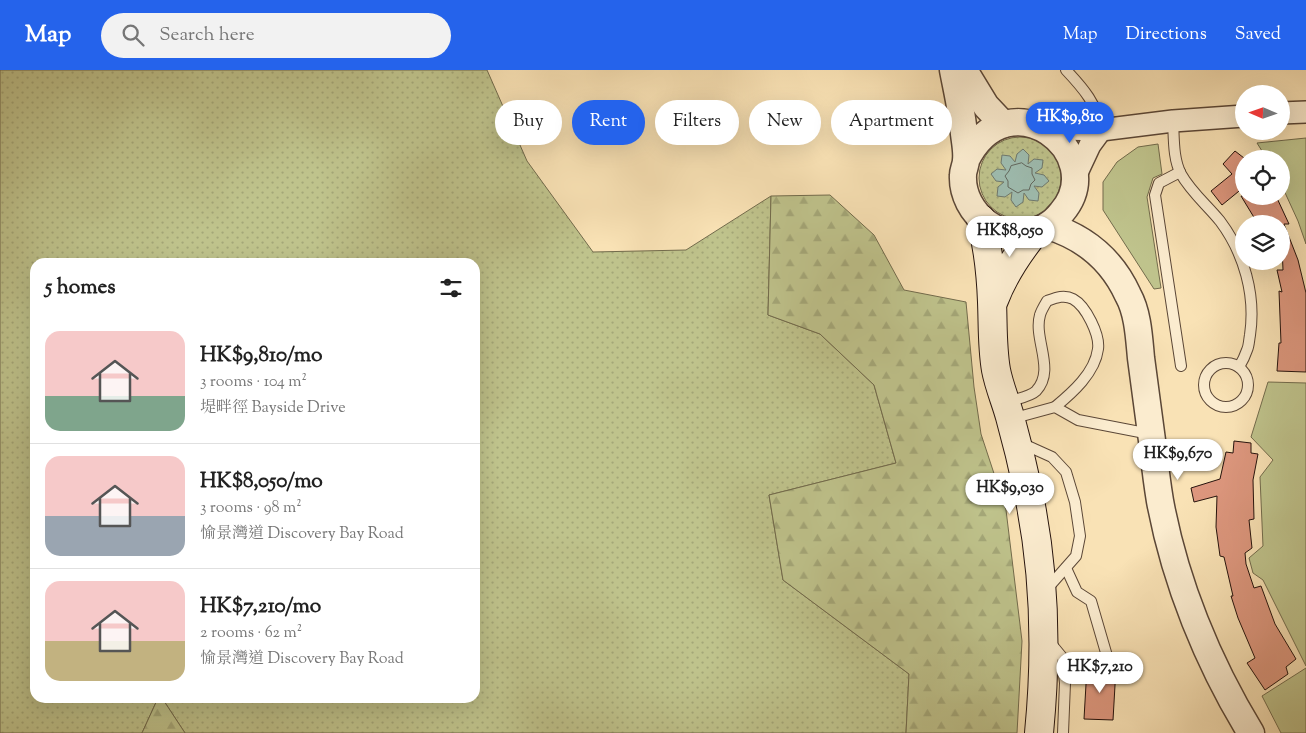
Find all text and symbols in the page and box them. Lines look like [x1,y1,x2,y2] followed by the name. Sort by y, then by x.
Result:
[101,13,451,58] search box
[25,18,71,52] text: Map
[119,21,147,49] icon: search
[159,22,255,49] text: Search here
[1063,22,1098,48] text: Map
[1126,22,1207,48] text: Directions
[1235,22,1281,48] text: Saved
[1235,85,1290,140] north arrow
[1235,85,1290,270] map controls
[495,100,562,145] chip: Buy
[572,100,645,145] chip: Rent
[655,100,739,145] chip: Filters
[749,100,821,145] chip: New
[831,100,952,145] chip: Apartment
[1018,102,1122,144] pin: HK$9,810
[1037,106,1103,129] text: HK$9,810
[1235,150,1290,205] button: locate
[1235,215,1290,270] button: layers
[958,216,1062,258] pin: HK$8,050
[977,220,1043,243] text: HK$8,050
[45,273,115,303] text: 5 homes
[437,274,465,302] icon: filters
[200,341,323,371] text: HK$9,810/mo
[85,351,145,411] icon: home
[200,371,307,394] text: 3 rooms · 104 m²
[200,397,346,420] text: 堤畔徑 Bayside Drive
[1126,438,1230,481] pin: HK$9,670
[1144,443,1212,466] text: HK$9,670
[200,467,323,497] text: HK$8,050/mo
[958,472,1062,515] pin: HK$9,030
[85,476,145,536] icon: home
[976,477,1044,500] text: HK$9,030
[200,497,302,520] text: 3 rooms · 98 m²
[200,523,404,546] text: 愉景灣道 Discovery Bay Road
[200,592,321,622] text: HK$7,210/mo
[85,601,145,661] icon: home
[200,622,302,645] text: 2 rooms · 62 m²
[200,648,404,671] text: 愉景灣道 Discovery Bay Road
[1048,652,1152,694] pin: HK$7,210
[1067,656,1133,679] text: HK$7,210

